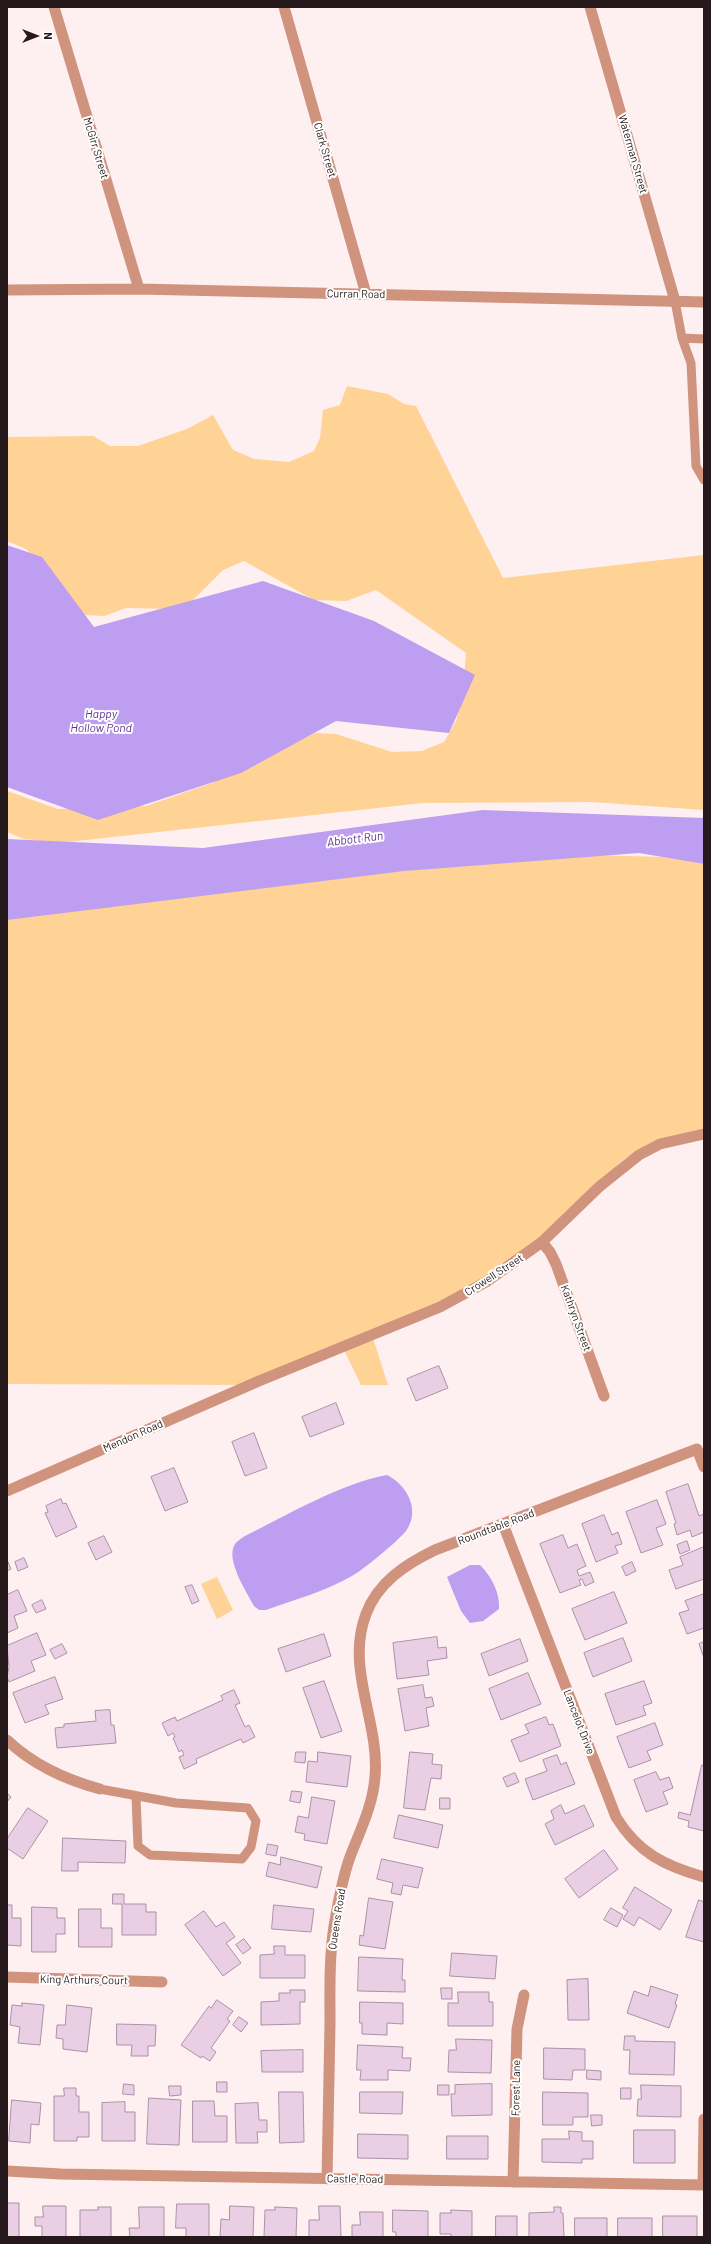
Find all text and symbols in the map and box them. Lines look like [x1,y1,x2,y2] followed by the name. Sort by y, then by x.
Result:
[16,16,56,56] north arrow
[42,32,55,40] text: N
[615,113,651,195] street label: Waterman Street
[80,116,112,180] street label: McGirr Street
[311,121,339,179] street label: Clark Street
[327,287,385,301] street label: Curran Road
[70,707,132,735] water label: Happy Hollow Pond
[326,828,384,850] water label: Abbott Run
[462,1251,526,1299] street label: Crowell Street
[558,1283,594,1353] street label: Kathryn Street
[101,1417,165,1455] street label: Mendon Road
[456,1506,536,1548] street label: Roundtable Road
[561,1688,597,1756] street label: Lancelot Drive
[326,1887,348,1951] street label: Queens Road
[40,1973,128,1987] street label: King Arthurs Court
[509,2060,523,2116] street label: Forest Lane
[327,2172,383,2186] street label: Castle Road

